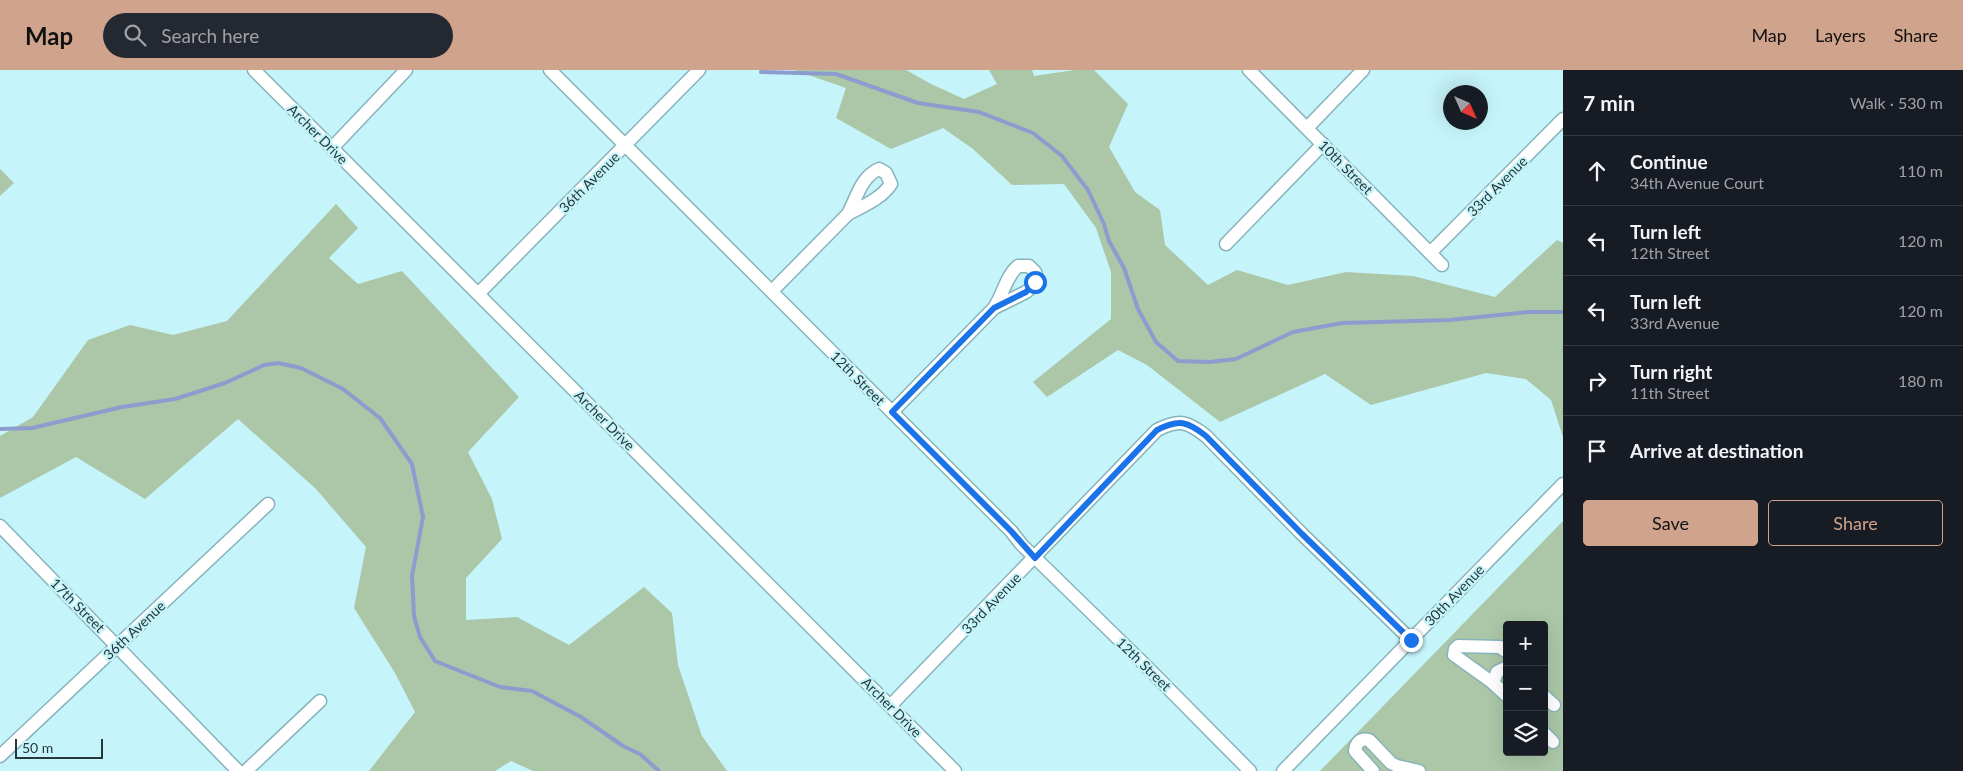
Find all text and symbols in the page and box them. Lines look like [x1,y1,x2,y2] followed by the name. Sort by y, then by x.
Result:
[103,13,453,58] search box
[25,21,73,50] text: Map
[121,21,149,49] icon: search
[161,24,259,47] text: Search here
[1751,24,1787,46] text: Map
[1815,24,1866,46] text: Layers
[1894,24,1938,46] text: Share
[1443,85,1488,130] north arrow
[1583,90,1635,115] text: 7 min
[1850,93,1943,112] text: Walk · 530 m
[284,100,352,168] street label: Archer Drive
[1315,136,1377,198] street label: 10th Street
[555,148,623,216] street label: 36th Avenue
[1630,150,1708,173] text: Continue
[1463,152,1531,220] street label: 33rd Avenue
[1583,157,1611,185] icon: ahead
[1898,161,1943,180] text: 110 m
[1630,173,1764,192] text: 34th Avenue Court
[1630,220,1701,243] text: Turn left
[1583,227,1611,255] icon: left
[1898,231,1943,250] text: 120 m
[1630,243,1709,262] text: 12th Street
[1024,271,1047,294] route start
[1630,290,1701,313] text: Turn left
[1583,297,1611,325] icon: left
[1898,301,1943,320] text: 120 m
[1630,313,1720,332] text: 33rd Avenue
[827,347,889,409] street label: 12th Street
[1630,360,1712,383] text: Turn right
[1583,367,1611,395] icon: right
[1898,371,1943,390] text: 180 m
[1630,383,1709,402] text: 11th Street
[571,386,639,454] street label: Archer Drive
[1583,437,1611,465] icon: arrive
[1630,439,1803,462] text: Arrive at destination
[1583,500,1758,546] button: Save
[1768,500,1943,546] button: Share
[1421,561,1487,629] street label: 30th Avenue
[958,569,1024,637] street label: 33rd Avenue
[47,574,109,636] street label: 17th Street
[99,597,169,663] street label: 36th Avenue
[1503,621,1548,756] map controls
[1503,621,1548,666] button: +
[1400,629,1423,652] route end
[1113,634,1175,694] street label: 12th Street
[1503,666,1548,711] button: −
[858,673,926,741] street label: Archer Drive
[1503,711,1548,756] button: layers
[15,736,102,759] scale bar
[22,739,53,756] text: 50 m

